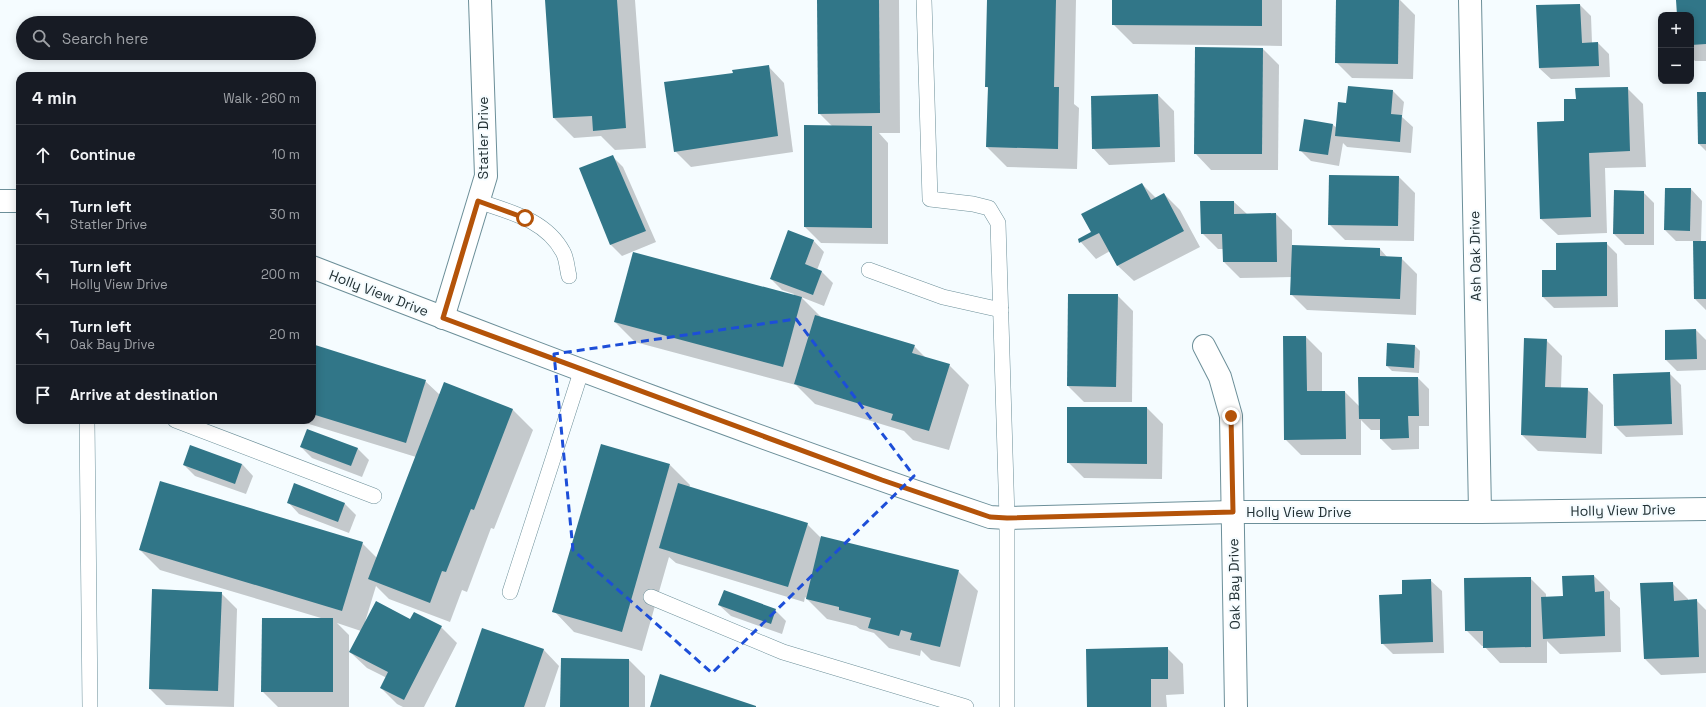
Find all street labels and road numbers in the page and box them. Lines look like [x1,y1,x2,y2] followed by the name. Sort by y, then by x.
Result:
[474,96,492,180] street label: Statler Drive
[1465,211,1485,301] street label: Ash Oak Drive
[327,266,431,320] street label: Holly View Drive
[1570,500,1676,520] street label: Holly View Drive
[1246,503,1352,521] street label: Holly View Drive
[1224,538,1244,630] street label: Oak Bay Drive

